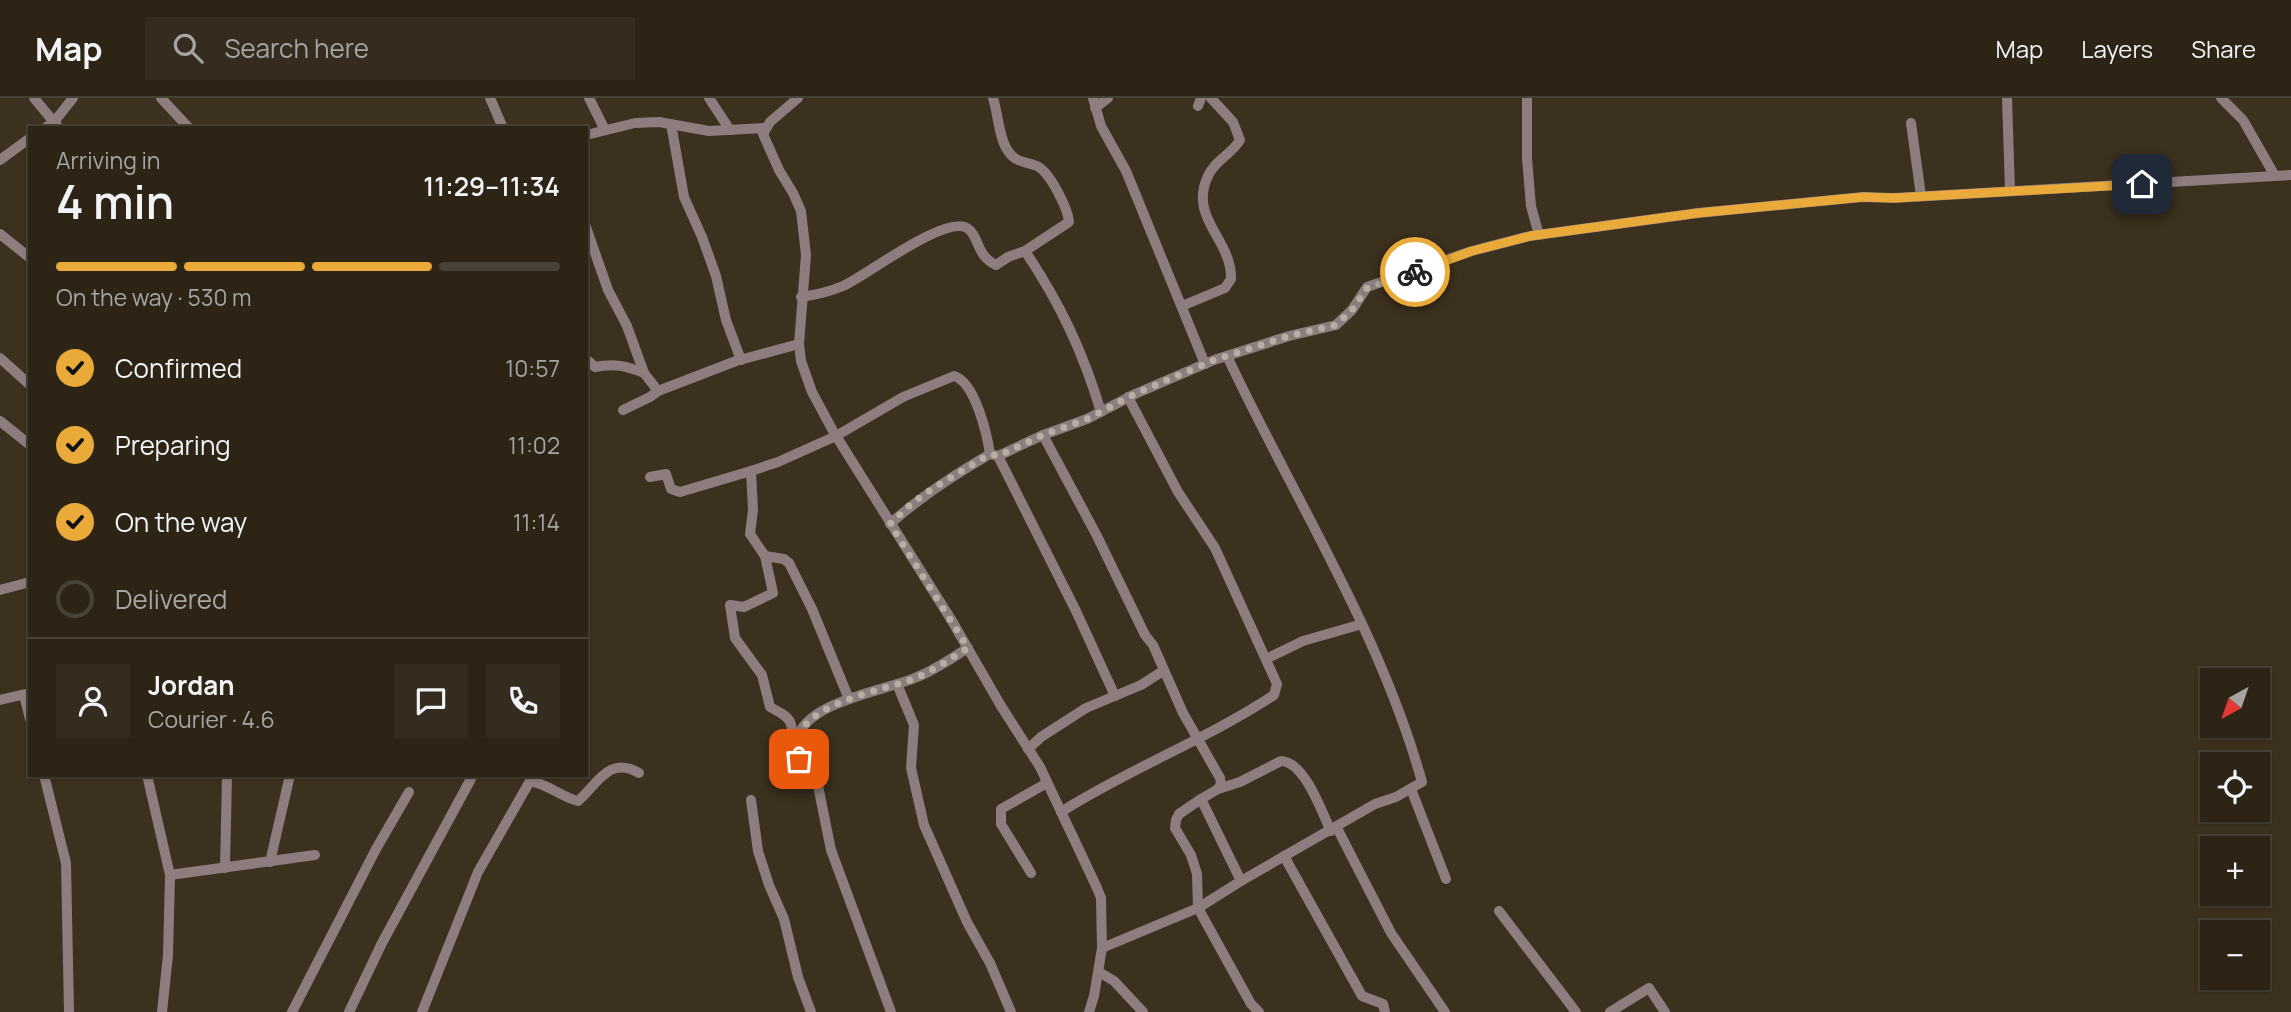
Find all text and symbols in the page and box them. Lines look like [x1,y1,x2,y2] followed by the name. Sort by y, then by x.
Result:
[145,17,635,80] search box
[35,26,103,71] text: Map
[169,29,207,67] icon: search
[225,30,369,66] text: Search here
[1996,32,2043,65] text: Map
[2081,32,2153,65] text: Layers
[2191,32,2256,65] text: Share
[56,144,161,176] text: Arriving in
[2112,154,2172,214] pin
[2123,165,2161,203] icon: home
[423,168,560,204] text: 11:29–11:34
[56,170,174,233] text: 4 min
[1380,237,1450,307] courier
[1396,253,1434,291] icon: bike
[56,281,252,313] text: On the way · 530 m
[56,349,94,387] icon: check
[115,350,242,386] text: Confirmed
[505,352,560,384] text: 10:57
[56,426,94,464] icon: check
[115,427,231,463] text: Preparing
[508,429,560,461] text: 11:02
[56,503,94,541] icon: check
[115,504,247,540] text: On the way
[513,506,560,538] text: 11:14
[115,581,227,617] text: Delivered
[56,664,130,738] button: person
[394,664,468,738] button: chat
[486,664,560,738] button: phone
[148,667,234,703] text: Jordan
[2200,668,2270,738] north arrow
[2200,668,2270,990] map controls
[148,703,275,735] text: Courier · 4.6
[769,729,829,789] pin
[780,740,818,778] icon: bag
[2200,752,2270,822] button: locate
[2200,836,2270,906] button: +
[2200,920,2270,990] button: −

